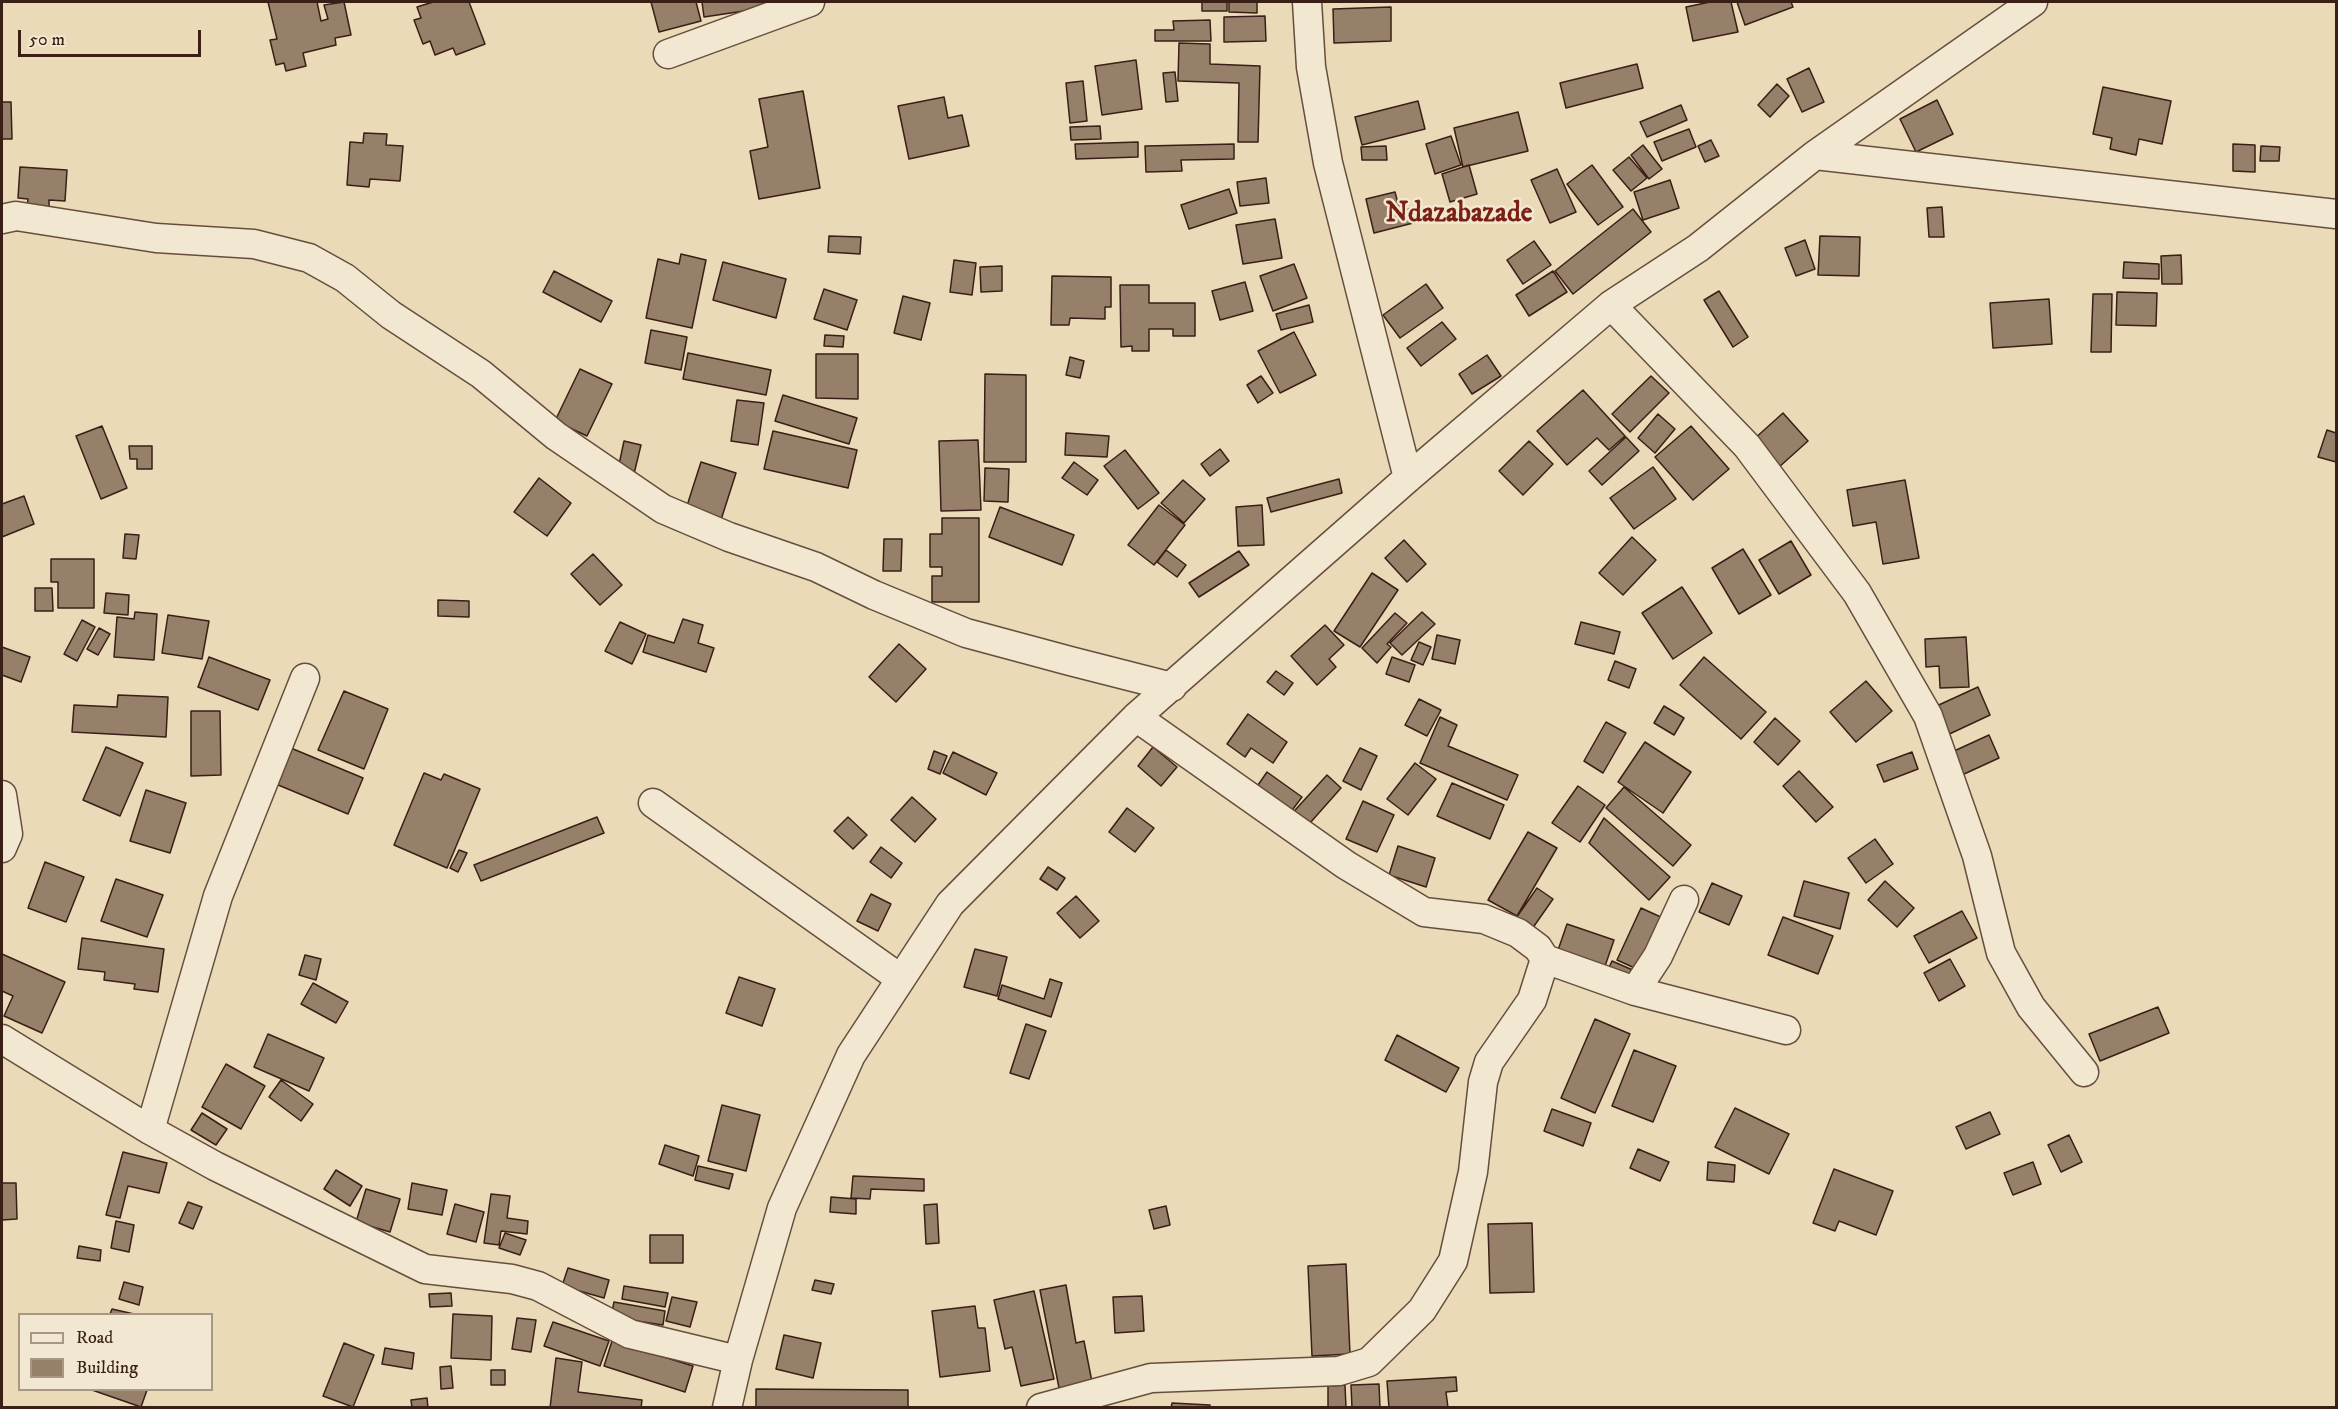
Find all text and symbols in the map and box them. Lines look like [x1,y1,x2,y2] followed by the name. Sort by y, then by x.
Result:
[21,18,204,56] scale bar
[29,29,65,51] text: 50 m
[1386,198,1532,232] district label: Ndazabazade
[18,1313,213,1391] legend
[76,1327,113,1349] text: Road
[76,1357,138,1379] text: Building

